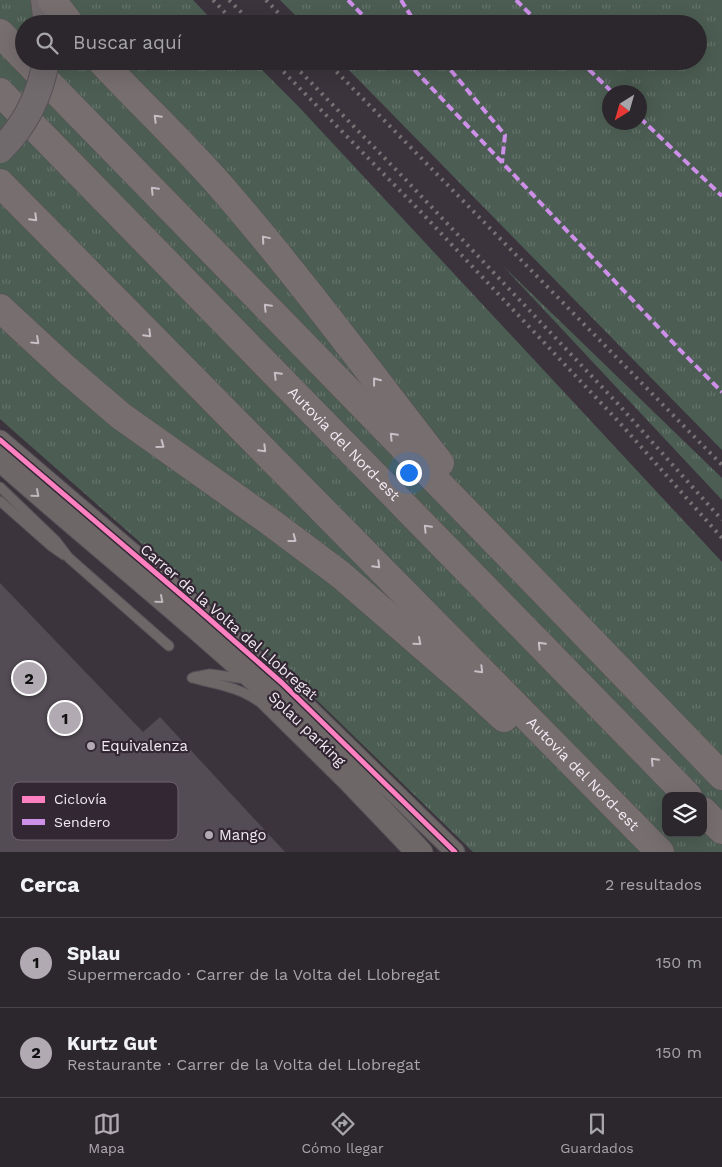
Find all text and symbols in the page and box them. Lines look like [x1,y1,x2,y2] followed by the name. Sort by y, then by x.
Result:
[15,15,707,70] search box
[33,29,61,57] icon: search
[73,31,182,54] text: Buscar aquí
[602,85,647,130] north arrow
[154,115,163,124] one-way arrow
[151,187,160,196] one-way arrow
[28,212,37,221] one-way arrow
[262,236,270,245] one-way arrow
[264,303,273,312] one-way arrow
[143,328,152,337] one-way arrow
[30,335,39,344] one-way arrow
[274,371,283,380] one-way arrow
[373,377,382,386] one-way arrow
[284,383,404,505] street label: Autovia del Nord-est
[389,432,398,441] one-way arrow
[155,438,164,448] one-way arrow
[257,443,266,452] one-way arrow
[396,460,422,486] your location
[31,488,40,497] one-way arrow
[424,525,433,534] one-way arrow
[287,533,297,542] one-way arrow
[137,540,322,704] street label: Carrer de la Volta del Llobregat
[371,559,380,568] one-way arrow
[154,594,163,602] one-way arrow
[413,637,422,646] one-way arrow
[538,641,547,650] one-way arrow
[13,659,45,697] pin: 2
[474,664,483,673] one-way arrow
[265,688,349,770] street label: Splau parking
[49,699,81,737] pin: 1
[523,713,643,835] street label: Autovia del Nord-est
[101,737,189,755] place label: Equivalenza
[85,740,97,752] marker: Equivalenza
[651,758,660,767] one-way arrow
[12,782,178,840] legend
[54,791,107,807] text: Ciclovía
[662,792,707,837] map controls
[662,792,707,837] button: layers
[54,814,110,830] text: Sendero
[219,826,266,844] place label: Mango
[203,829,215,841] marker: Mango
[20,872,79,897] text: Cerca
[605,875,702,894] text: 2 resultados
[67,942,120,965] text: Splau
[33,953,39,972] text: 1
[656,953,702,972] text: 150 m
[67,965,440,984] text: Supermercado · Carrer de la Volta del Llobregat
[67,1032,157,1055] text: Kurtz Gut
[31,1043,41,1062] text: 2
[656,1043,702,1062] text: 150 m
[67,1055,420,1074] text: Restaurante · Carrer de la Volta del Llobregat
[88,1110,125,1156] tab: Mapa
[301,1110,384,1156] tab: Cómo llegar
[560,1110,634,1156] tab: Guardados

